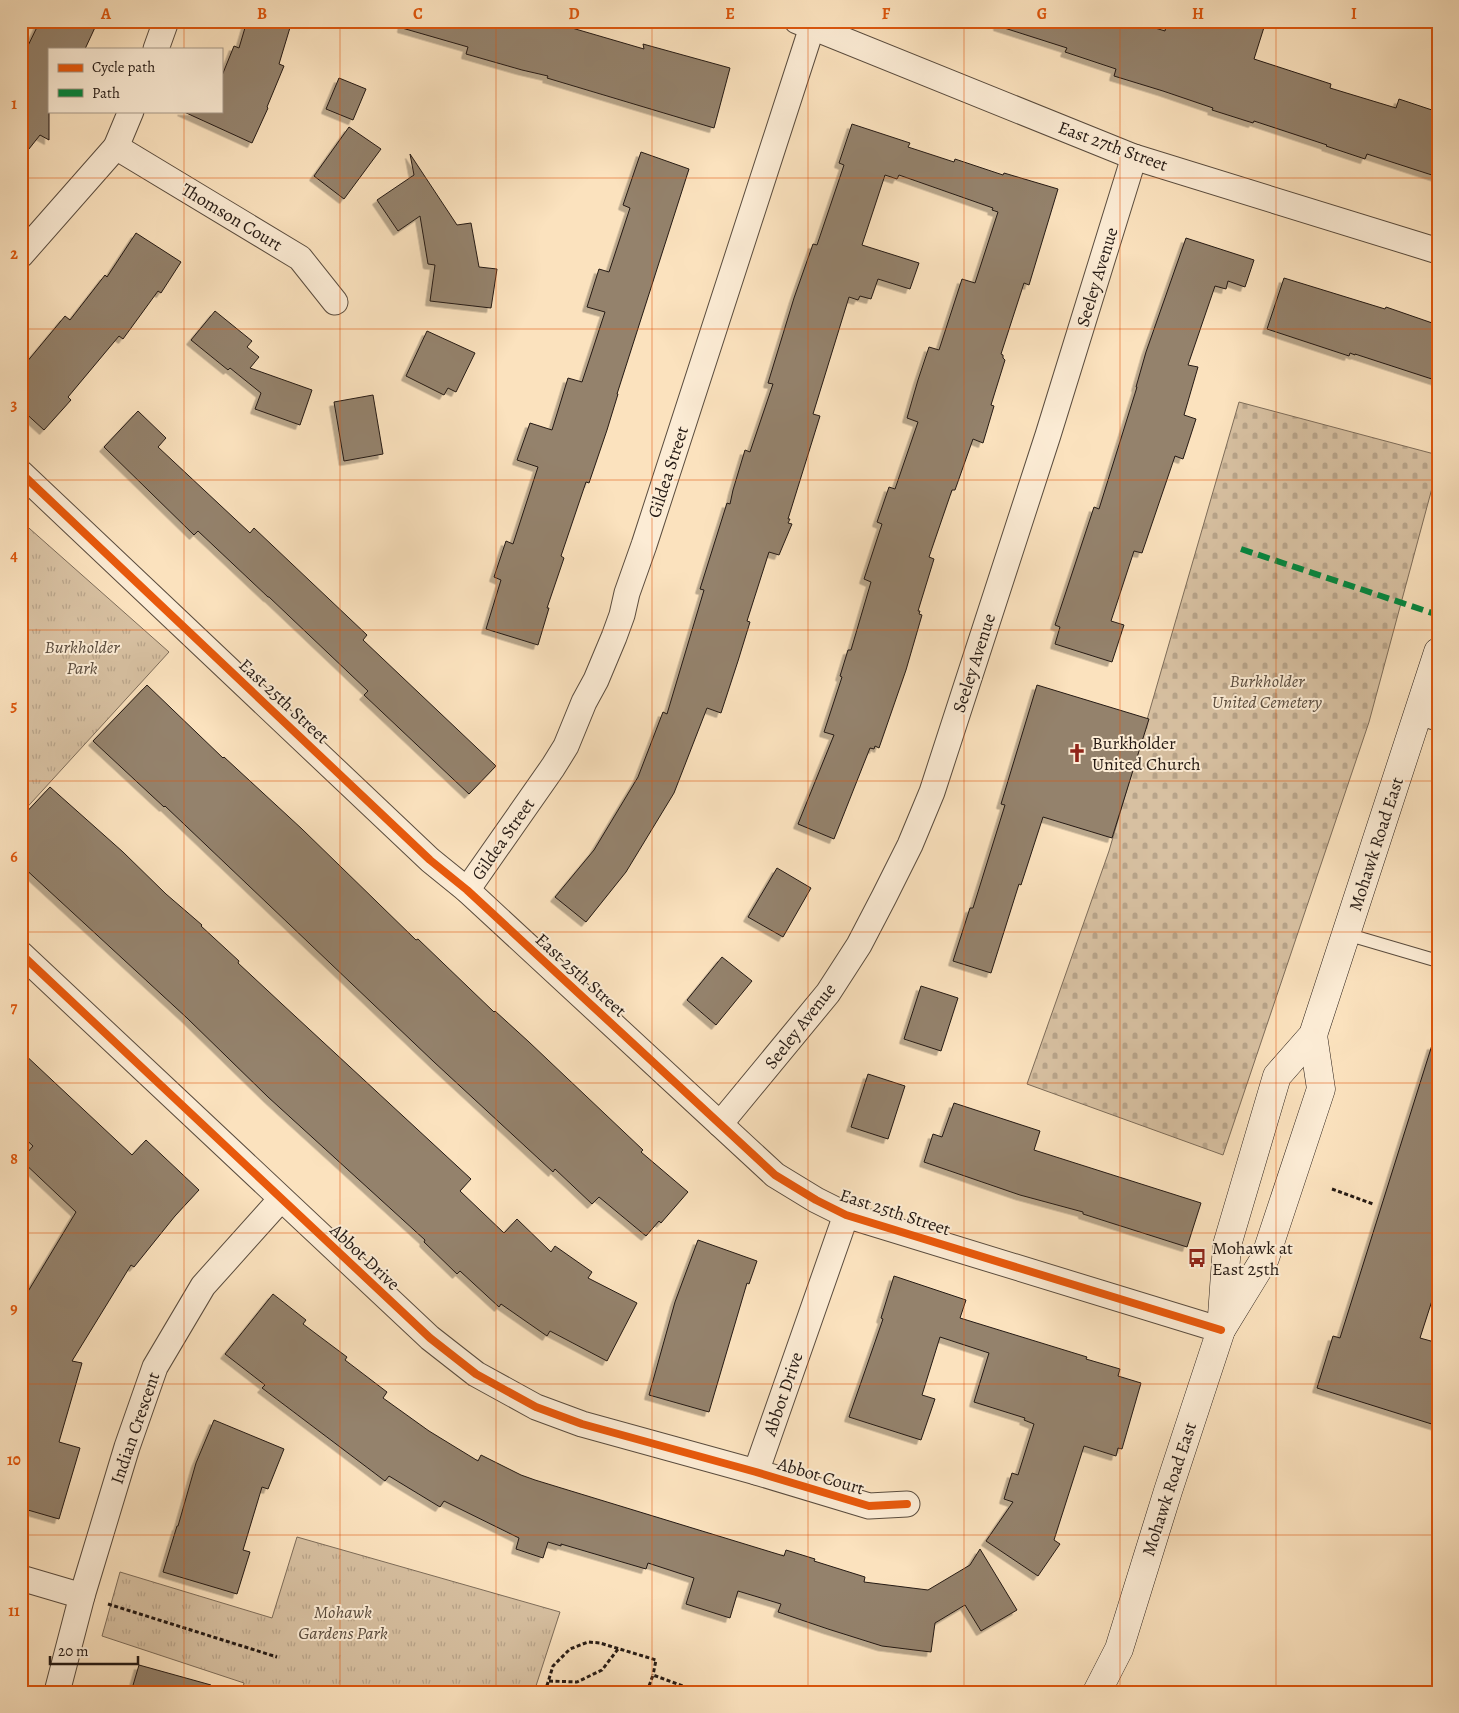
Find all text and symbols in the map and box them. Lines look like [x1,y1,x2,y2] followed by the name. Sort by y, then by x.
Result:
[100,3,112,25] text: A
[257,3,267,25] text: B
[413,3,423,25] text: C
[568,3,580,25] text: D
[725,3,735,25] text: E
[882,3,891,25] text: F
[1037,3,1047,25] text: G
[1192,3,1204,25] text: H
[1351,3,1357,25] text: I
[48,48,222,112] legend
[92,57,155,77] text: Cycle path
[92,83,120,103] text: Path
[11,93,17,115] text: 1
[1055,115,1171,177] street label: East 27th Street
[177,177,287,257] street label: Thomson Court
[1070,224,1124,330] street label: Seeley Avenue
[10,243,18,265] text: 2
[11,394,18,416] text: 3
[642,423,694,521] street label: Gildea Street
[10,545,18,567] text: 4
[947,610,1001,716] street label: Seeley Avenue
[45,635,120,680] park label: Burkholder Park
[234,653,334,749] street label: East 25th Street
[1212,669,1322,714] park label: Burkholder United Cemetery
[11,695,18,717] text: 5
[1092,731,1201,776] place label: Burkholder United Church
[1066,742,1088,764] church icon: Burkholder United Church
[1343,774,1409,914] street label: Mohawk Road East
[466,793,540,885] street label: Gildea Street
[10,846,18,868] text: 6
[530,928,632,1022] street label: East 25th Street
[759,978,841,1074] street label: Seeley Avenue
[11,997,18,1019] text: 7
[10,1148,18,1170] text: 8
[837,1183,953,1241] street label: East 25th Street
[324,1218,405,1296] street label: Abbot Drive
[1212,1236,1293,1281] place label: Mohawk at East 25th
[1186,1247,1208,1269] bus stop icon: Mohawk at East 25th
[10,1298,18,1320] text: 9
[757,1349,809,1440] street label: Abbot Drive
[105,1369,165,1487] street label: Indian Crescent
[1136,1419,1202,1559] street label: Mohawk Road East
[7,1449,21,1471] text: 10
[774,1451,867,1501] street label: Abbot Court
[8,1600,20,1622] text: 11
[298,1600,388,1645] park label: Mohawk Gardens Park
[50,1633,138,1665] scale bar
[58,1641,89,1661] text: 20 m

